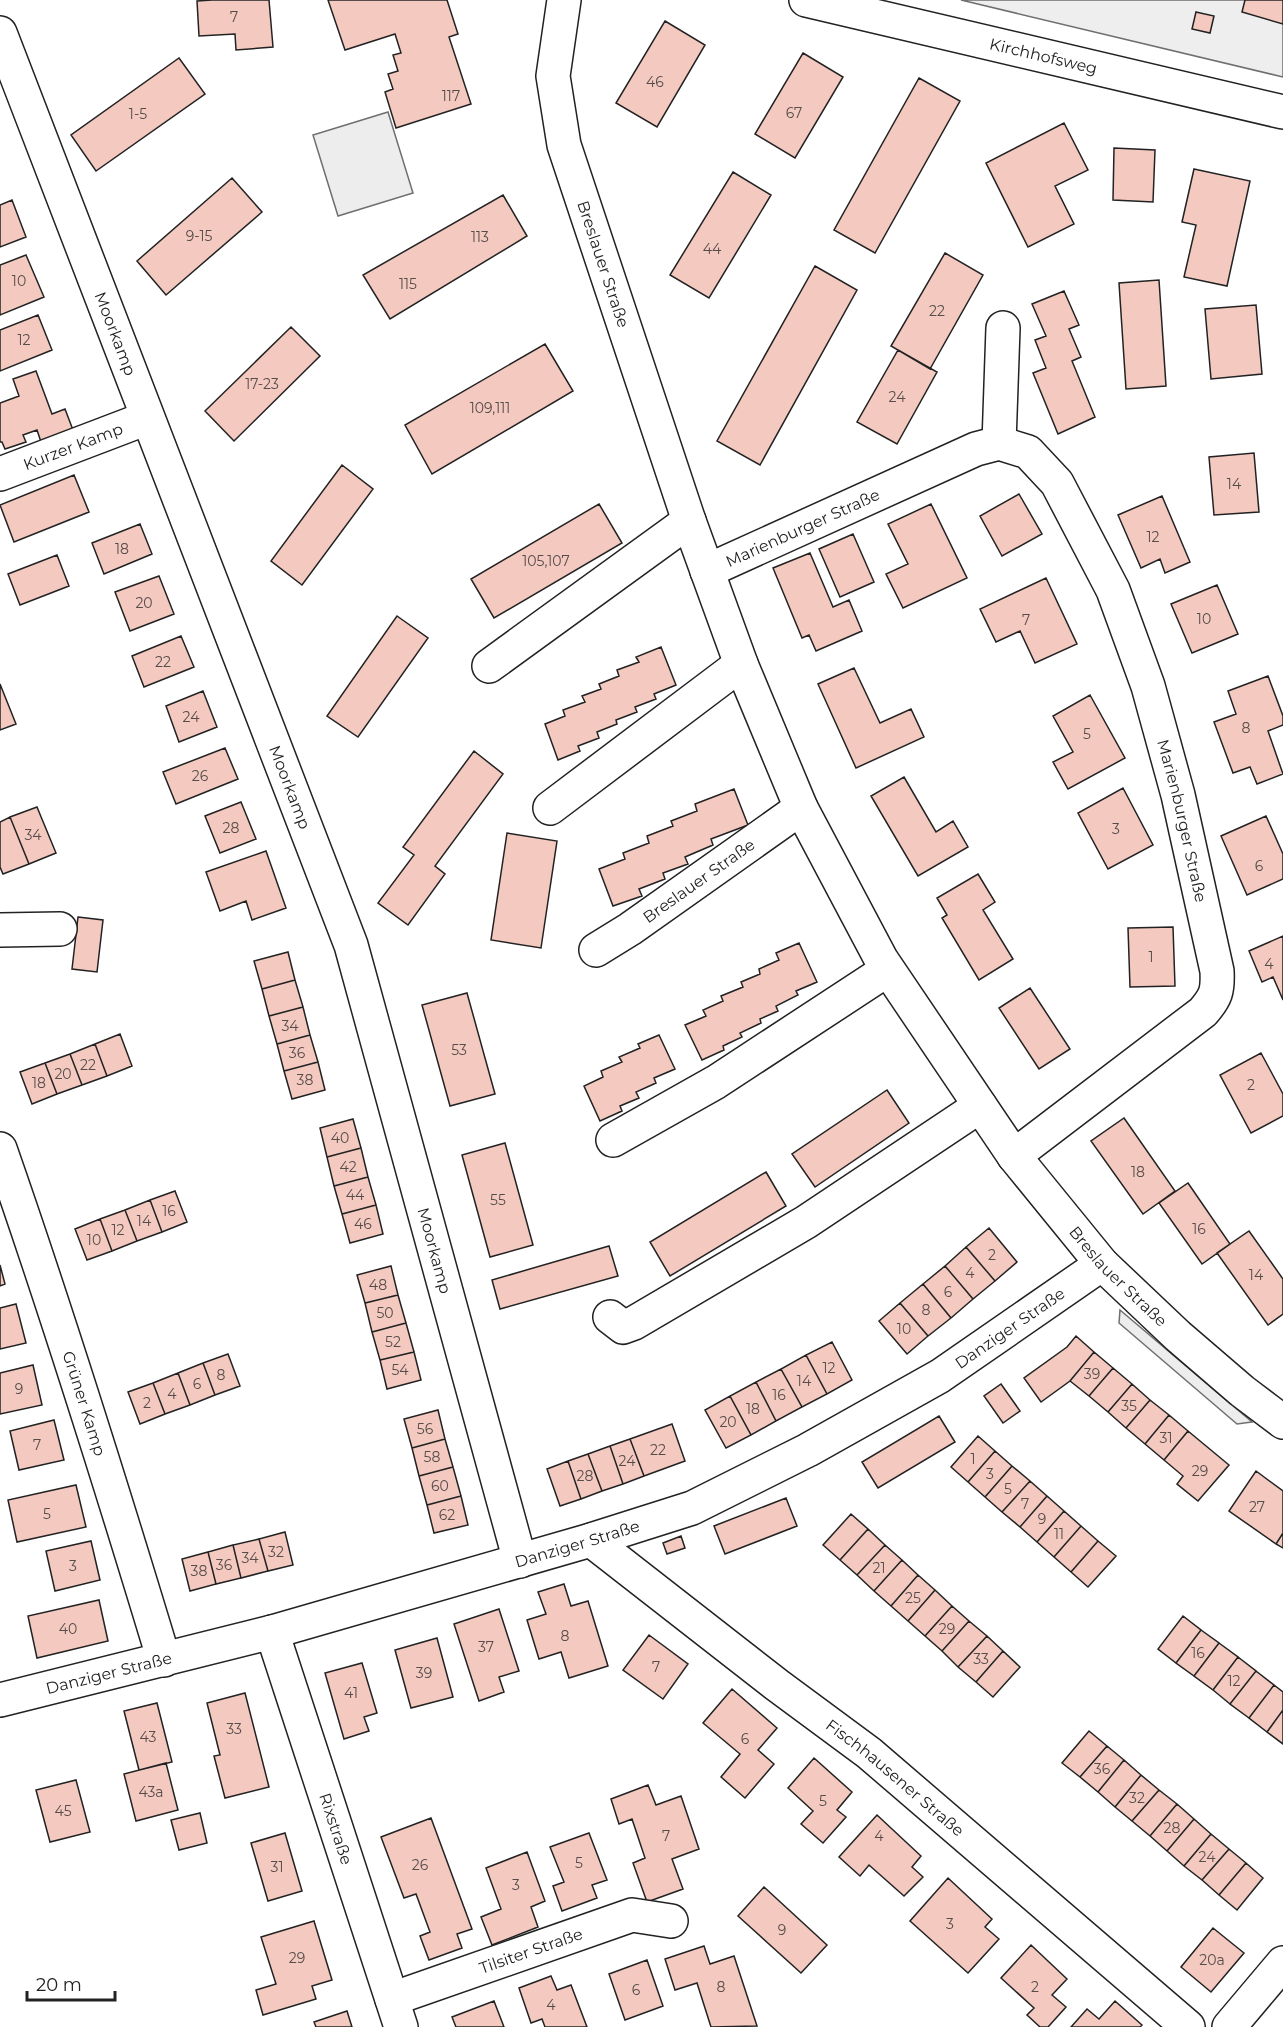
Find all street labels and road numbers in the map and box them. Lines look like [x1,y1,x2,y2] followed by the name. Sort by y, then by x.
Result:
[988,34,1099,78] street label: Kirchhofsweg
[573,198,633,330] street label: Breslauer Straße
[90,289,140,378] street label: Moorkamp
[21,419,126,474] street label: Kurzer Kamp
[723,485,883,571] street label: Marienburger Straße
[1153,737,1210,904] street label: Marienburger Straße
[265,743,315,832] street label: Moorkamp
[639,835,758,927] street label: Breslauer Straße
[413,1205,455,1296] street label: Moorkamp
[1065,1222,1171,1331] street label: Breslauer Straße
[951,1284,1068,1373] street label: Danziger Straße
[58,1349,110,1458] street label: Grüner Kamp
[513,1516,642,1571] street label: Danziger Straße
[44,1648,174,1698] street label: Danziger Straße
[822,1715,968,1840] street label: Fischhausener Straße
[315,1791,356,1867] street label: Rixstraße
[477,1924,585,1978] street label: Tilsiter Straße

